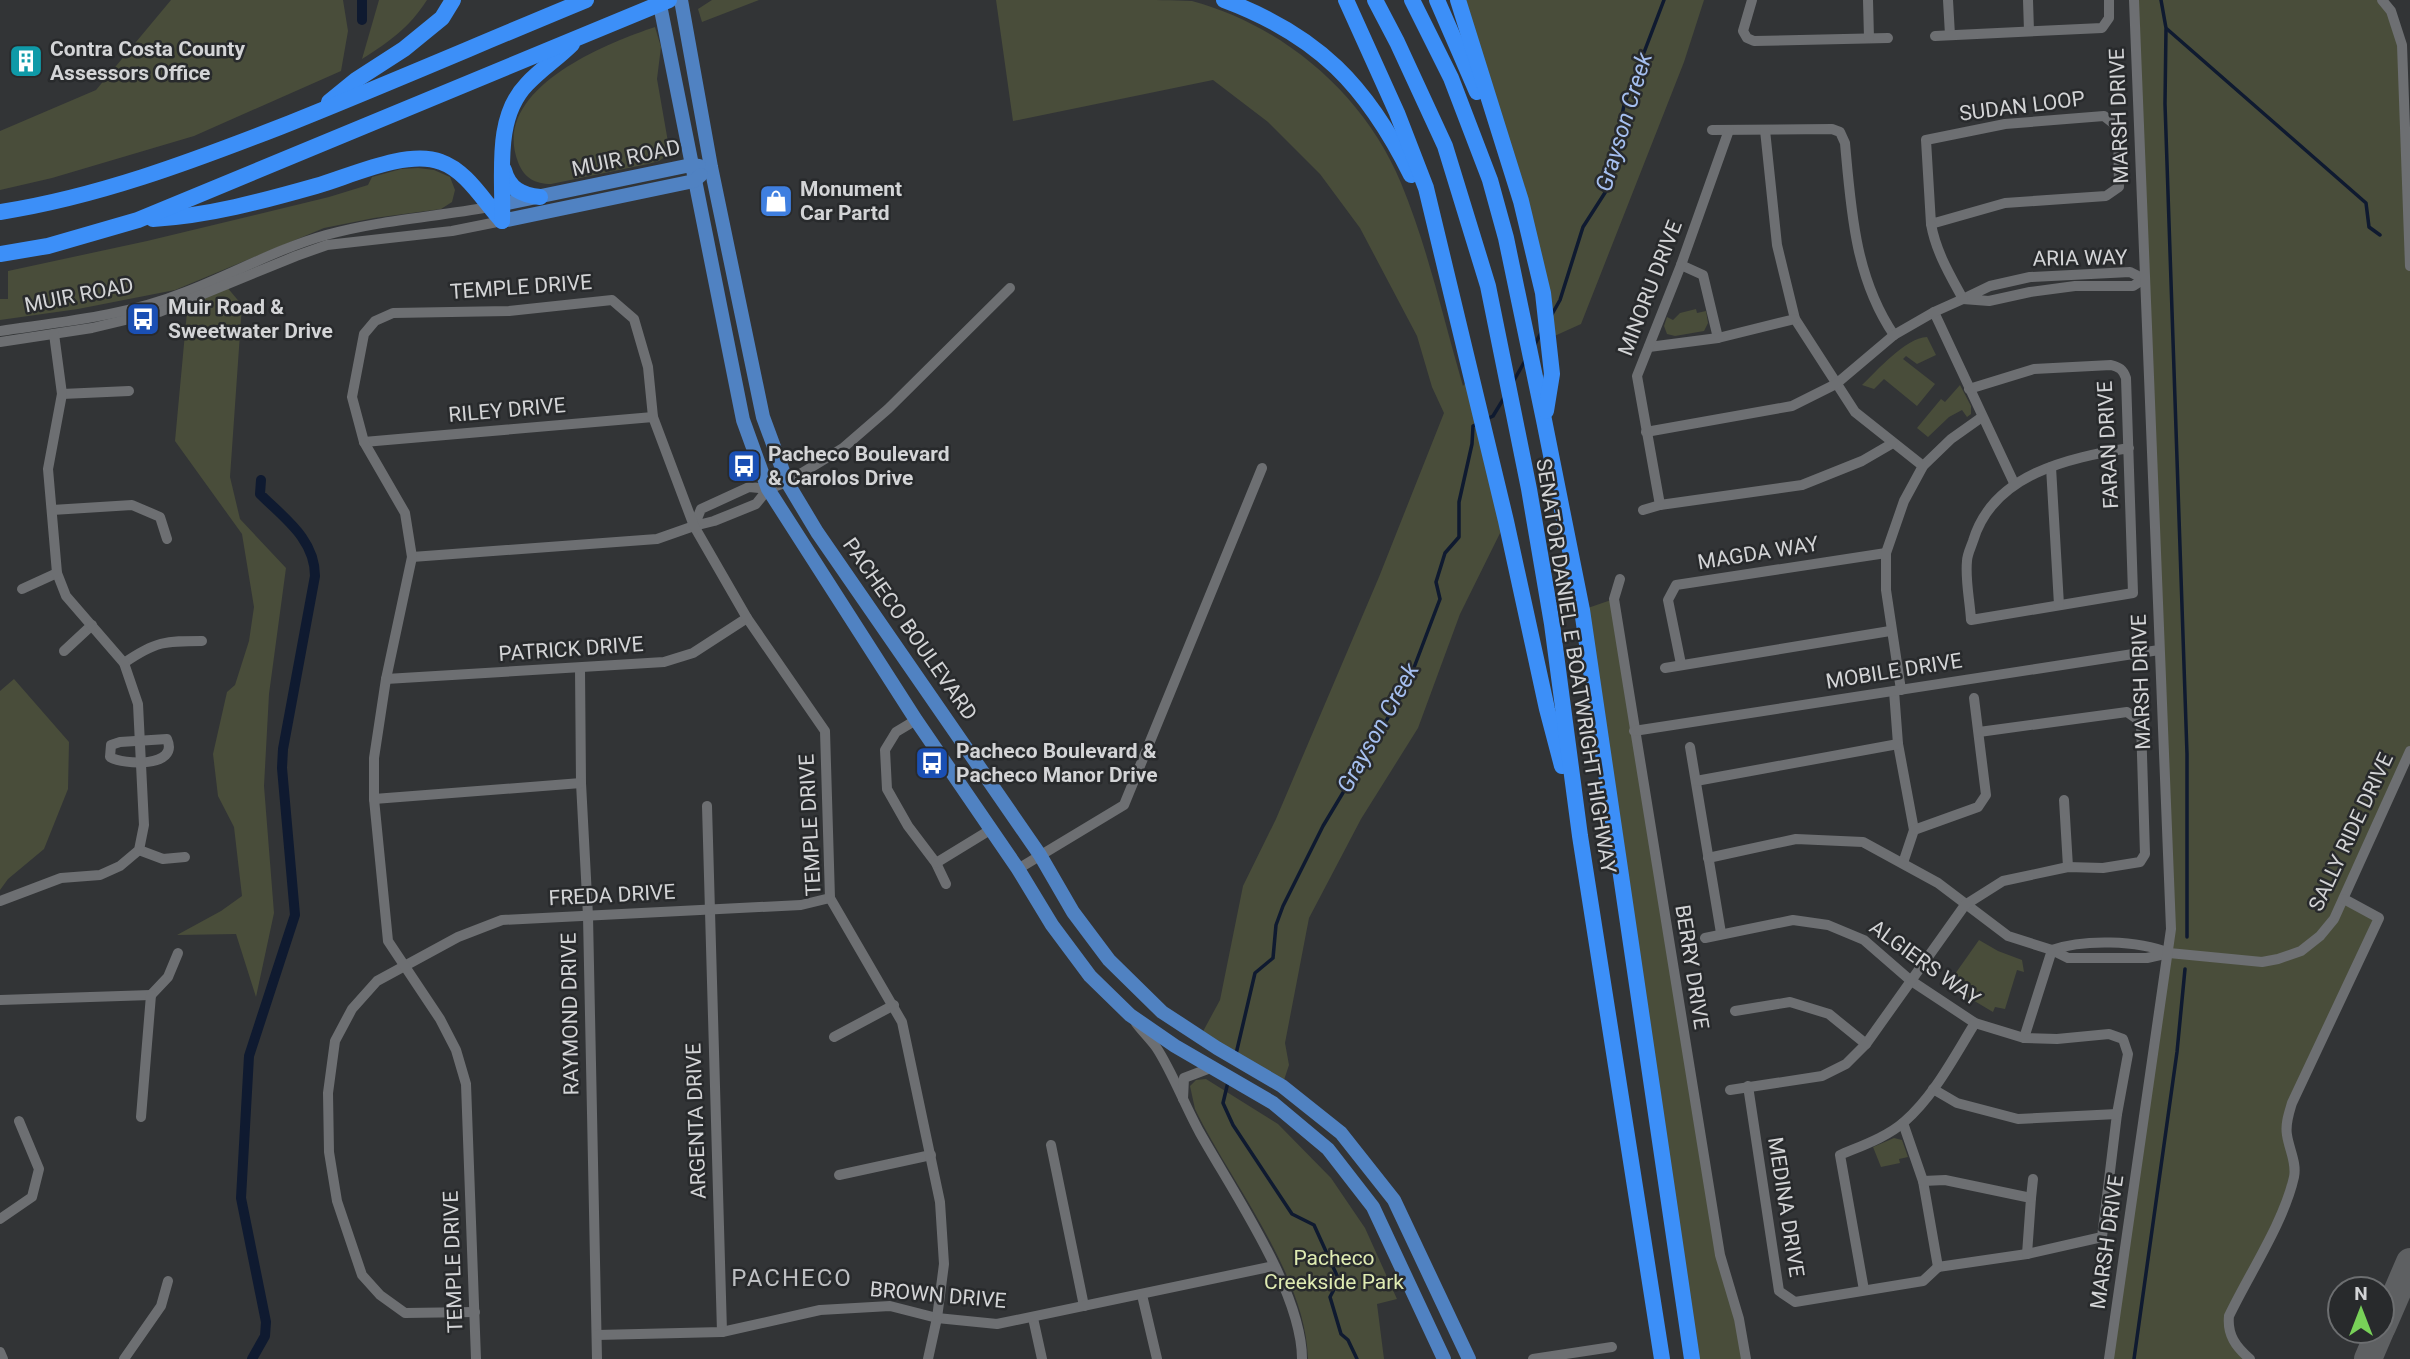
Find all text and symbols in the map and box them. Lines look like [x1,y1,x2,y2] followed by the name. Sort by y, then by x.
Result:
[50,37,245,85] place label: Contra Costa County Assessors Office
[7,42,45,80] building icon: Contra Costa County Assessors Office
[2105,48,2133,184] street label: MARSH DRIVE
[1590,49,1658,195] water label: Grayson Creek
[1958,86,2086,126] street label: SUDAN LOOP
[569,135,683,181] street label: MUIR ROAD
[800,177,902,225] place label: Monument Car Partd
[757,182,795,220] shop icon: Monument Car Partd
[1613,217,1687,359] street label: MINORU DRIVE
[2032,245,2128,271] street label: ARIA WAY
[449,270,593,304] street label: TEMPLE DRIVE
[22,273,136,317] street label: MUIR ROAD
[168,295,333,343] place label: Muir Road & Sweetwater Drive
[124,300,162,338] bus stop icon: Muir Road & Sweetwater Drive
[2093,380,2123,510] street label: FARAN DRIVE
[447,393,567,427] street label: RILEY DRIVE
[768,442,950,490] place label: Pacheco Boulevard & Carolos Drive
[725,447,763,485] bus stop icon: Pacheco Boulevard & Carolos Drive
[1531,457,1621,876] street label: SENATOR DANIEL E BOATWRIGHT HIGHWAY
[1696,532,1821,574] street label: MAGDA WAY
[838,533,982,725] street label: PACHECO BOULEVARD
[2127,614,2155,750] street label: MARSH DRIVE
[498,632,644,666] street label: PATRICK DRIVE
[1824,648,1964,694] street label: MOBILE DRIVE
[1331,658,1425,797] water label: Grayson Creek
[956,739,1158,787] place label: Pacheco Boulevard & Pacheco Manor Drive
[913,744,951,782] bus stop icon: Pacheco Boulevard & Pacheco Manor Drive
[2304,749,2398,915] street label: SALLY RIDE DRIVE
[794,753,826,897] street label: TEMPLE DRIVE
[548,880,676,910] street label: FREDA DRIVE
[1670,903,1714,1031] street label: BERRY DRIVE
[1865,915,1985,1011] street label: ALGIERS WAY
[557,932,583,1096] street label: RAYMOND DRIVE
[681,1043,711,1199] street label: ARGENTA DRIVE
[1763,1135,1809,1279] street label: MEDINA DRIVE
[2086,1173,2128,1311] street label: MARSH DRIVE
[439,1190,467,1334] street label: TEMPLE DRIVE
[1264,1246,1404,1294] park label: Pacheco Creekside Park
[731,1264,853,1292] district label: PACHECO
[2326,1275,2396,1345] north arrow
[869,1277,1007,1313] street label: BROWN DRIVE
[2354,1282,2368,1305] text: N

